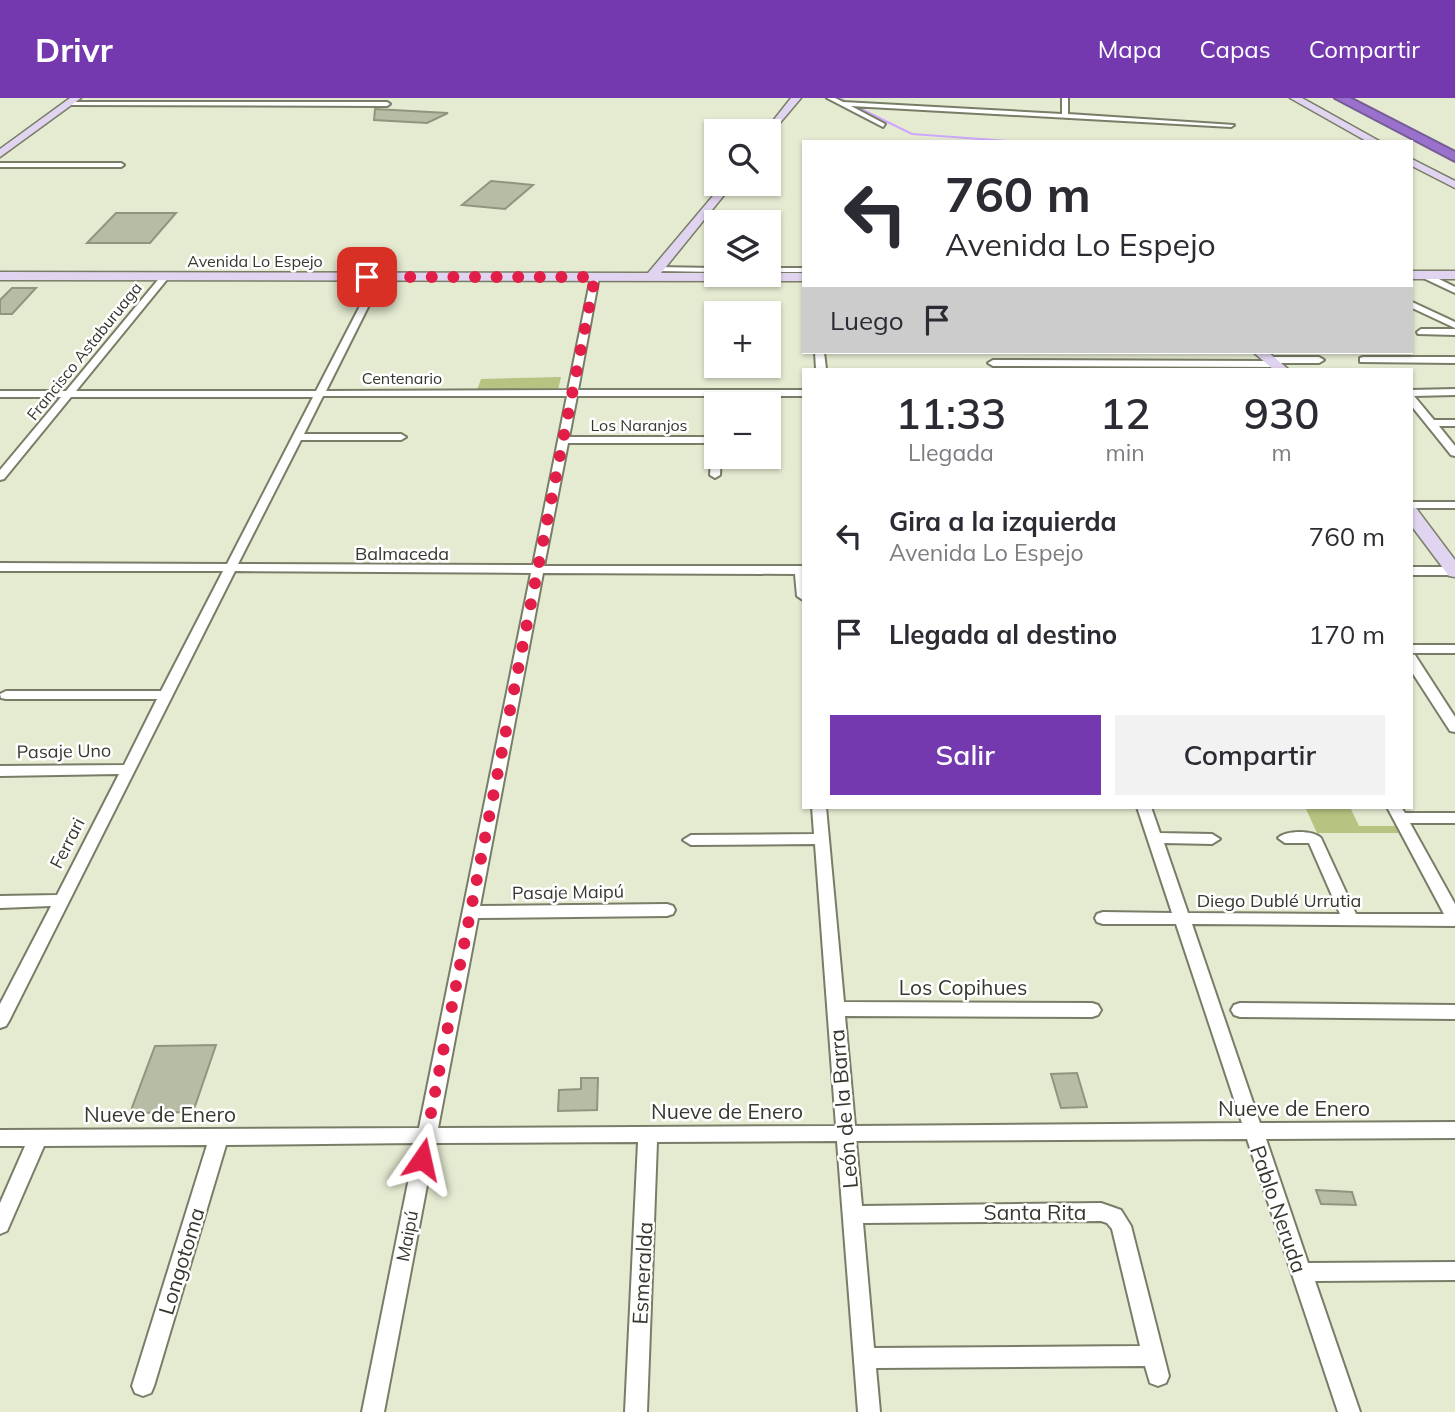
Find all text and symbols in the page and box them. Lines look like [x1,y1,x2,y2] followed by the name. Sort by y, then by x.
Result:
[35,29,113,70] text: Drivr
[1098,34,1162,64] text: Mapa
[1200,34,1271,64] text: Capas
[1309,34,1420,64] text: Compartir
[704,119,781,469] map controls
[704,119,781,196] button: search
[945,163,1091,224] text: 760 m
[830,168,921,259] icon: left
[704,210,781,287] button: layers
[945,224,1216,264] text: Avenida Lo Espejo
[337,247,397,307] pin
[187,251,323,271] street label: Avenida Lo Espejo
[348,258,386,296] icon: arrive
[22,278,146,424] street label: Francisco Astaburuaga
[704,301,781,378] button: +
[918,301,956,339] icon: arrive
[830,304,904,337] text: Luego
[362,368,442,388] street label: Centenario
[896,387,1006,440] text: 11:33
[1100,387,1150,440] text: 12
[1244,387,1319,440] text: 930
[704,392,781,469] button: −
[590,415,688,435] street label: Los Naranjos
[908,438,994,467] text: Llegada
[1105,438,1145,467] text: min
[1272,438,1292,467] text: m
[889,505,1117,538] text: Gira a la izquierda
[830,517,868,555] icon: left
[1309,520,1385,553] text: 760 m
[889,538,1084,567] text: Avenida Lo Espejo
[355,542,449,565] street label: Balmaceda
[830,615,868,653] icon: arrive
[889,618,1117,651] text: Llegada al destino
[1309,618,1385,651] text: 170 m
[830,715,1101,795] button: Salir
[1115,715,1385,795] button: Compartir
[17,739,111,763] street label: Pasaje Uno
[44,814,90,872] street label: Ferrari
[512,880,624,904] street label: Pasaje Maipú
[1197,889,1361,912] street label: Diego Dublé Urrutia
[899,974,1027,1000] street label: Los Copihues
[823,1028,863,1190] street label: León de la Barra
[1218,1095,1370,1121] street label: Nueve de Enero
[651,1098,803,1124] street label: Nueve de Enero
[84,1101,236,1127] street label: Nueve de Enero
[385,1122,459,1196] position arrow
[1245,1142,1313,1276] street label: Pablo Neruda
[984,1199,1086,1225] street label: Santa Rita
[152,1204,210,1318] street label: Longotoma
[391,1208,423,1264] street label: Maipú
[626,1221,658,1325] street label: Esmeralda

